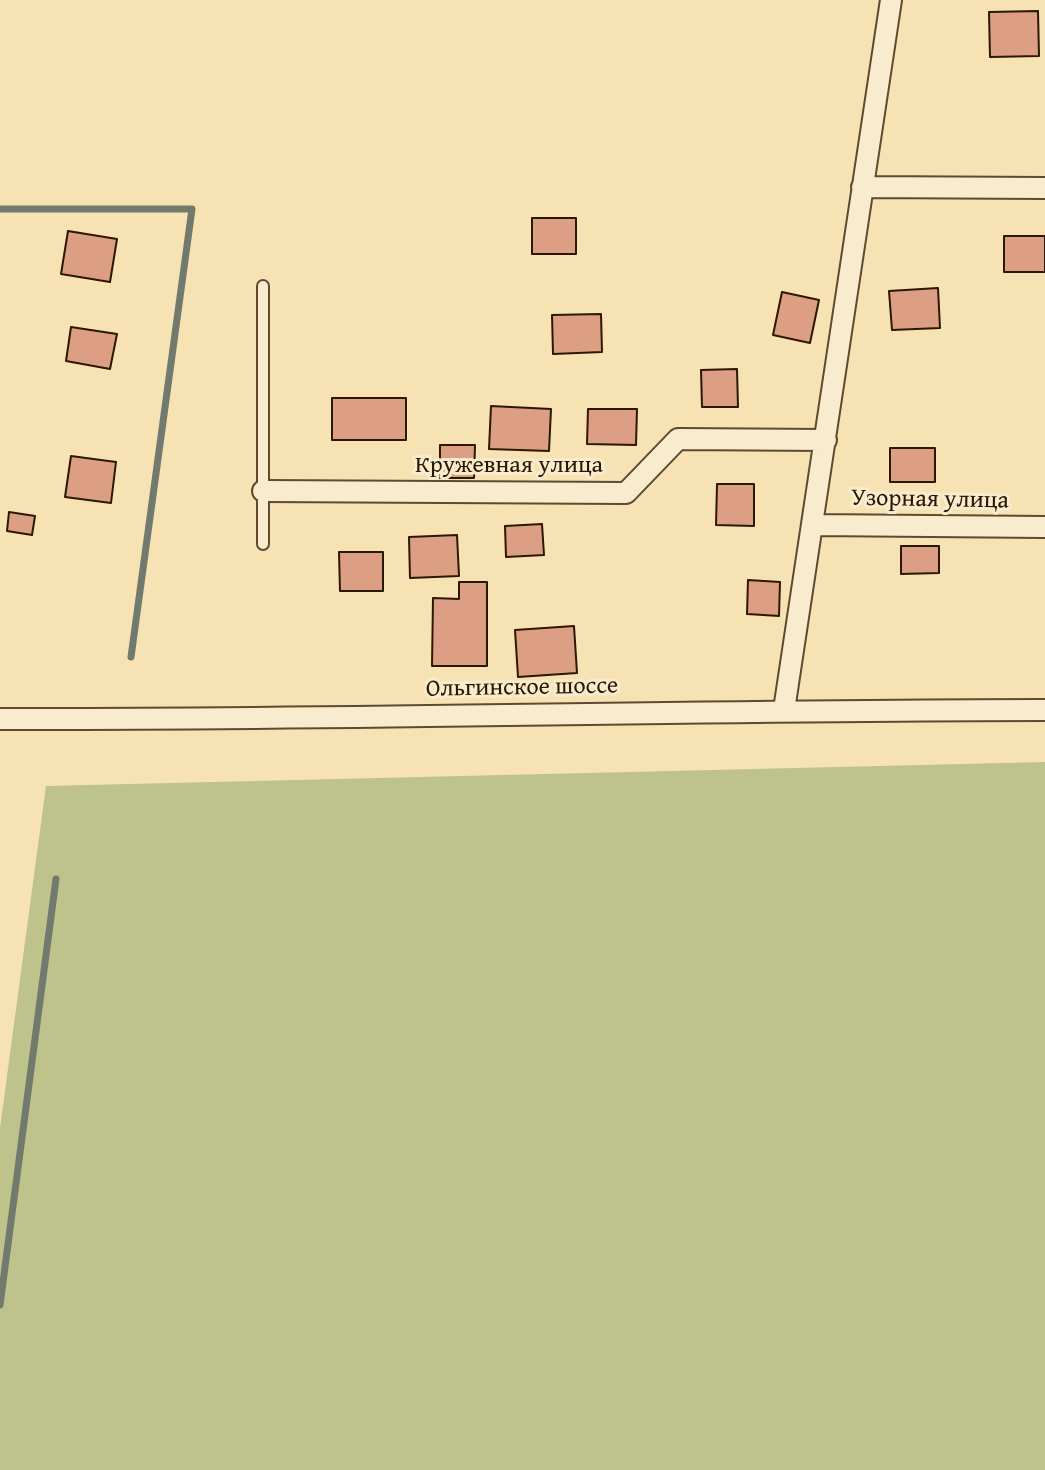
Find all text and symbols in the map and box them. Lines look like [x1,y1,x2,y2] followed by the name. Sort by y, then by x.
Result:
[415,452,603,480] street label: Кружевная улица
[851,484,1009,516] street label: Узорная улица
[426,672,618,704] street label: Ольгинское шоссе

